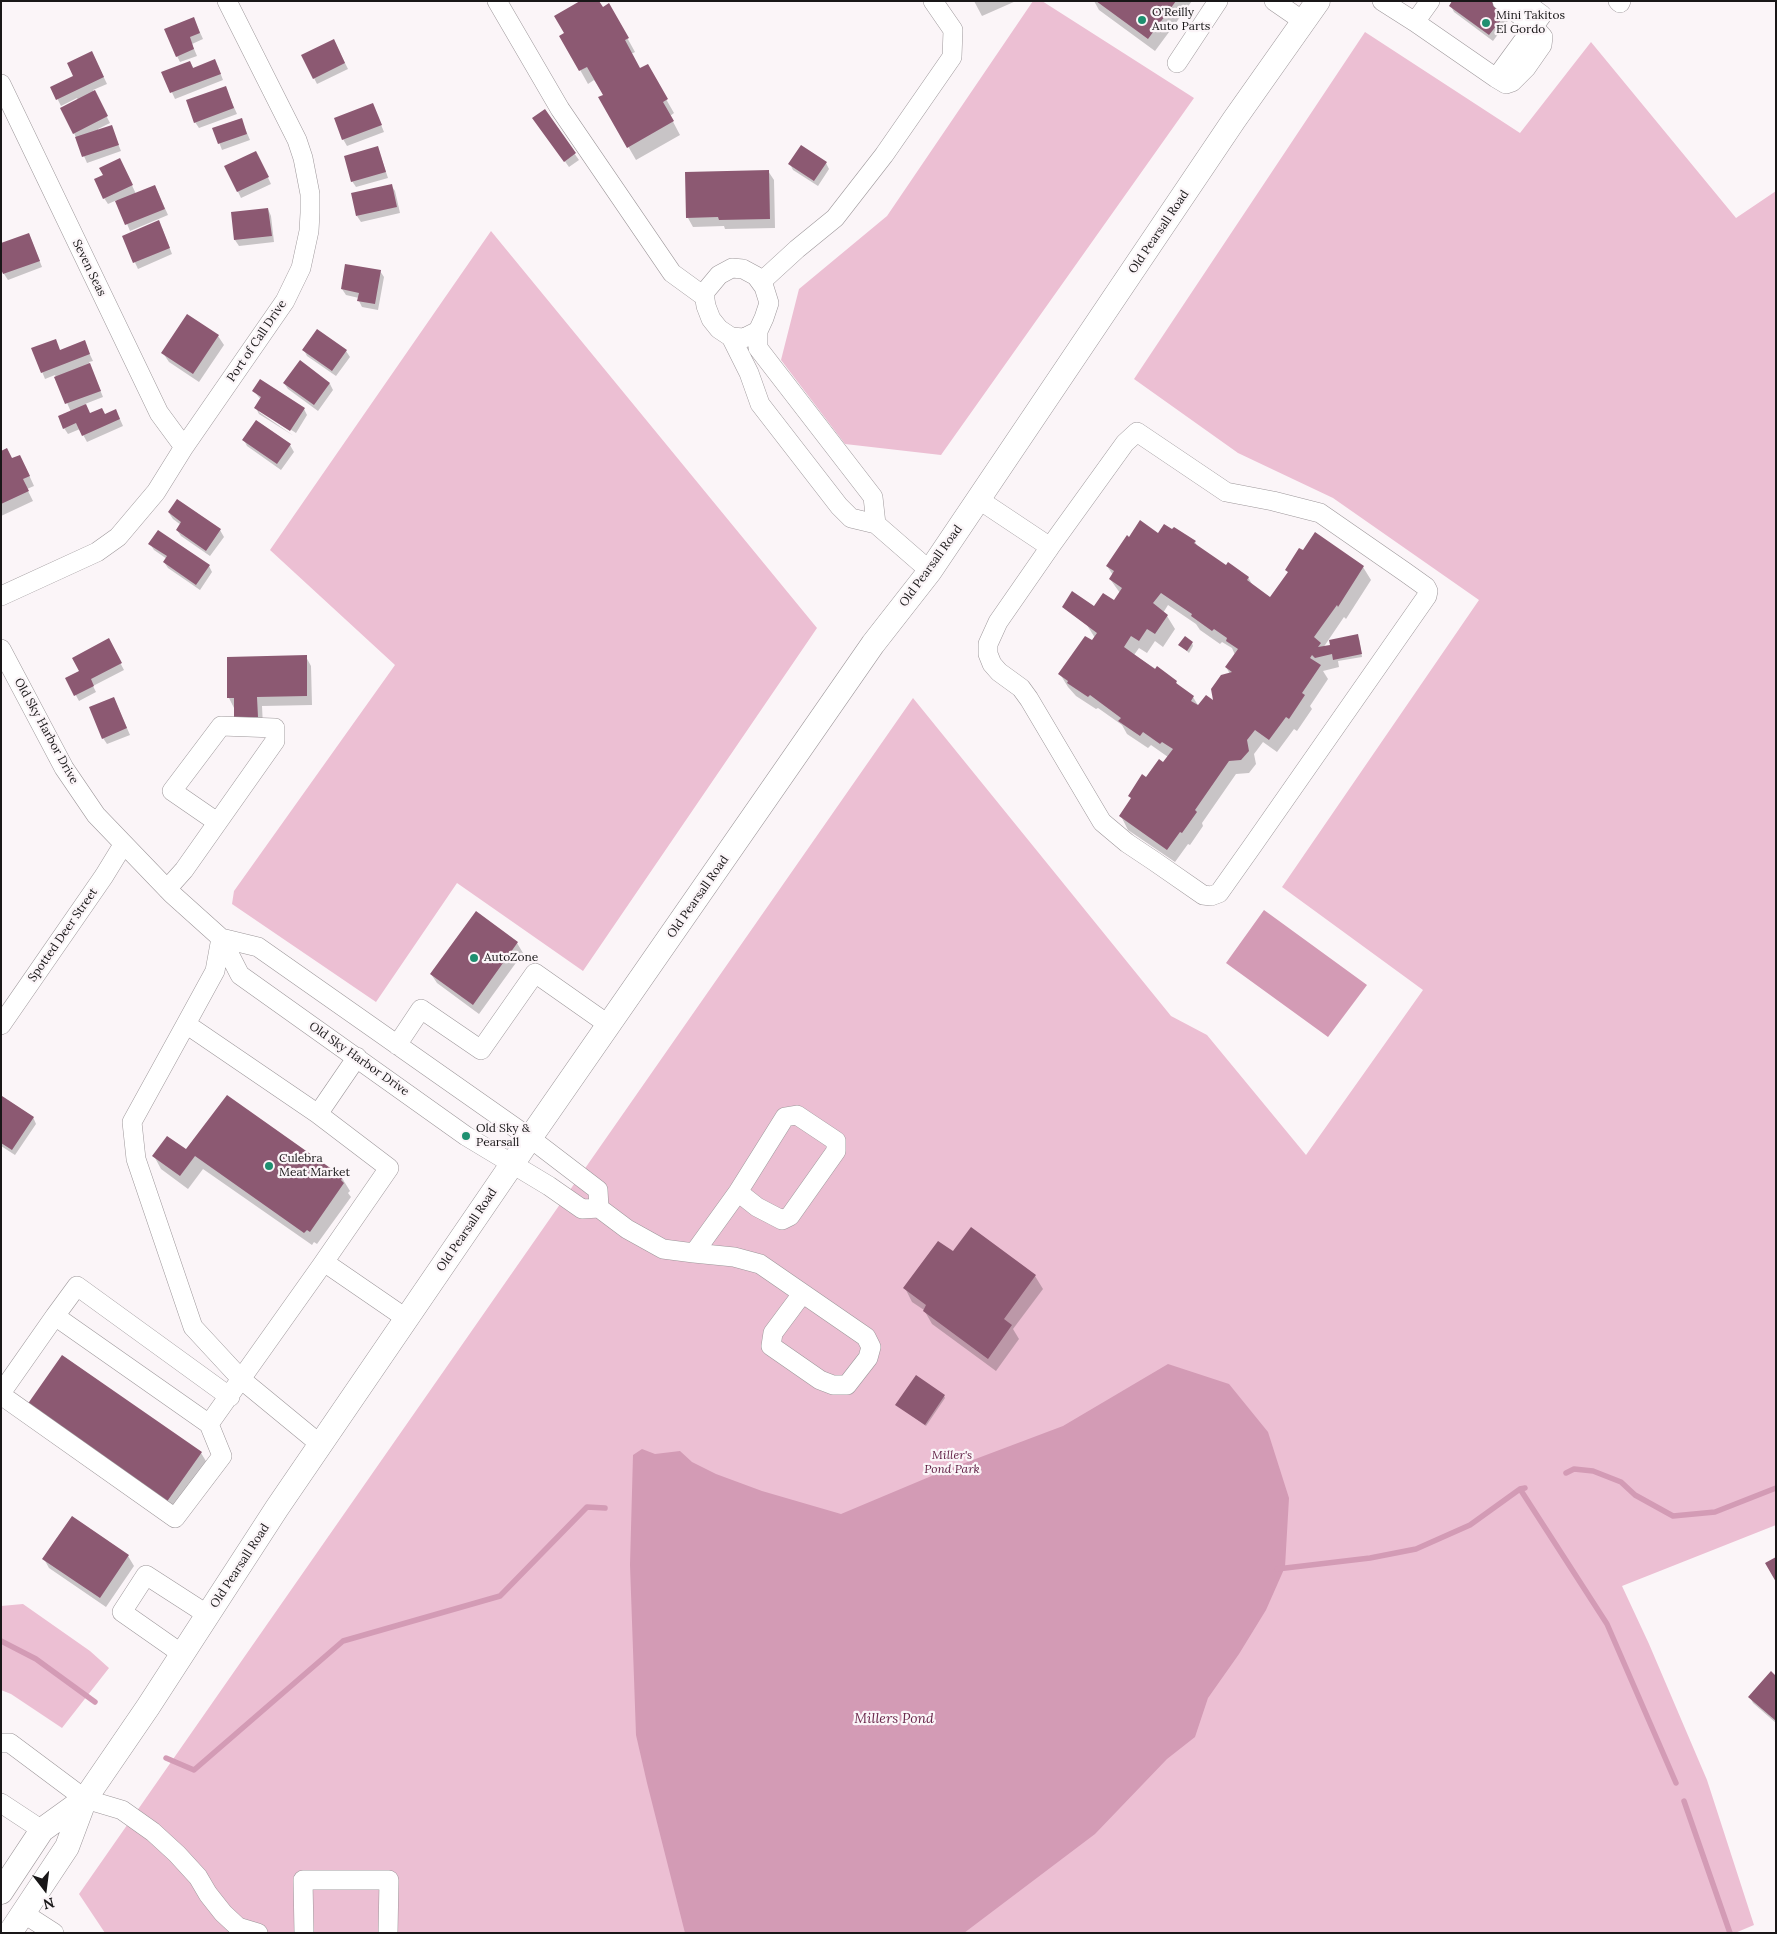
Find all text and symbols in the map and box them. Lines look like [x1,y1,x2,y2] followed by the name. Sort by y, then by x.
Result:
[1152,6,1210,34] place label: O'Reilly Auto Parts
[1496,9,1565,37] place label: Mini Takitos El Gordo
[1136,14,1148,26] marker: O'Reilly Auto Parts
[1480,17,1492,29] marker: Mini Takitos El Gordo
[1126,188,1192,276] street label: Old Pearsall Road
[69,237,109,299] street label: Seven Seas
[224,297,290,385] street label: Port of Call Drive
[897,522,965,610] street label: Old Pearsall Road
[11,676,81,786] street label: Old Sky Harbor Drive
[664,853,732,941] street label: Old Pearsall Road
[25,885,101,985] street label: Spotted Deer Street
[484,951,538,965] place label: AutoZone
[468,952,480,964] marker: AutoZone
[306,1019,412,1099] street label: Old Sky Harbor Drive
[476,1122,530,1150] place label: Old Sky & Pearsall
[460,1130,472,1142] marker: Old Sky & Pearsall
[279,1152,350,1180] place label: Culebra Meat Market
[263,1160,275,1172] marker: Culebra Meat Market
[434,1186,500,1274] street label: Old Pearsall Road
[924,1449,980,1477] park label: Miller's Pond Park
[207,1521,273,1611] street label: Old Pearsall Road
[854,1711,934,1727] water label: Millers Pond
[20,1864,70,1914] north arrow
[41,1893,56,1914] text: N

